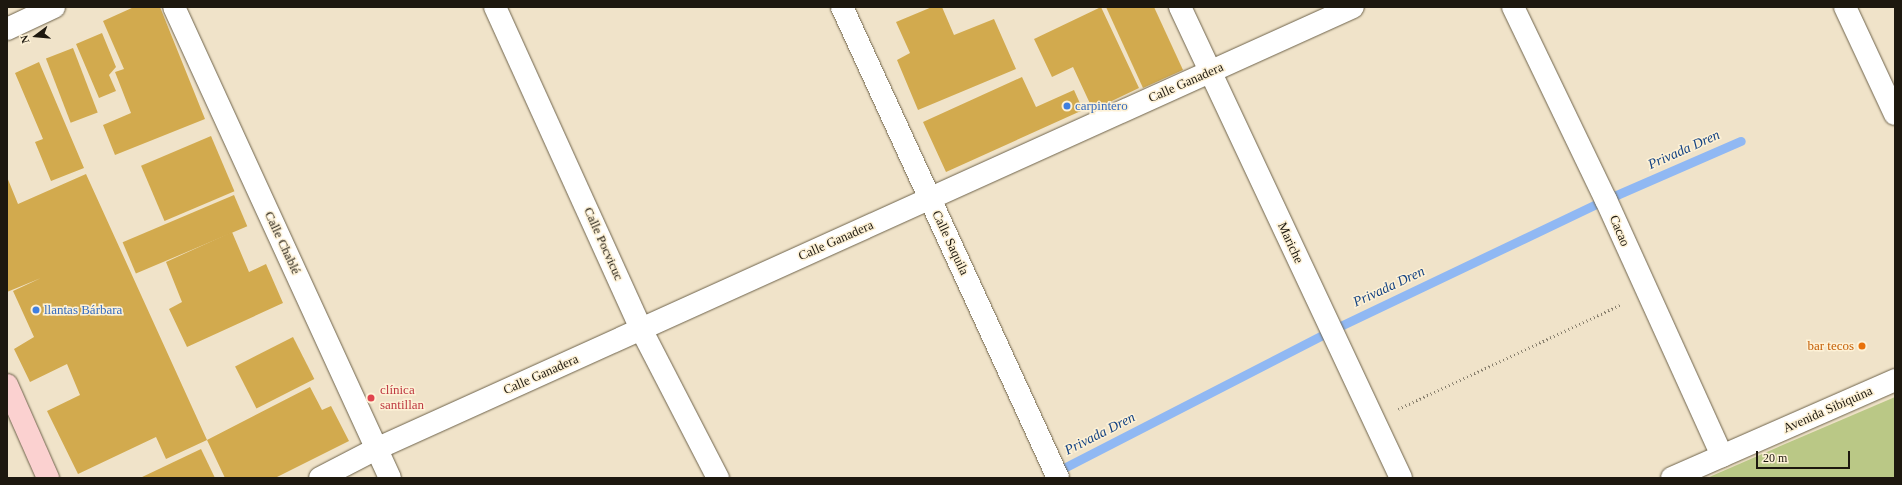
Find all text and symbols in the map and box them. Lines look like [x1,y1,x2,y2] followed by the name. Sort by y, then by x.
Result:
[16,16,56,56] north arrow
[18,34,31,45] text: N
[1146,60,1226,106] street label: Calle Ganadera
[1075,98,1128,114] place label: carpintero
[1062,101,1072,111] marker: carpintero
[1645,127,1723,173] water label: Privada Dren
[580,205,626,283] street label: Calle Pocvicuc
[928,208,972,278] street label: Calle Saquila
[261,209,303,277] street label: Calle Chablé
[1605,213,1633,249] street label: Cacao
[796,218,876,264] street label: Calle Ganadera
[1274,220,1306,266] street label: Mariche
[1351,263,1427,311] water label: Privada Dren
[44,302,122,318] place label: llantas Bárbara
[31,305,41,315] marker: llantas Bárbara
[1807,338,1854,354] place label: bar tecos
[1857,341,1867,351] marker: bar tecos
[501,352,581,398] street label: Calle Ganadera
[380,383,424,414] place label: clínica santillan
[1781,383,1875,437] street label: Avenida Sibiquina
[365,392,377,404] marker: clínica santillan
[1062,409,1138,459] water label: Privada Dren
[1758,443,1852,469] scale bar
[1763,451,1787,465] text: 20 m

